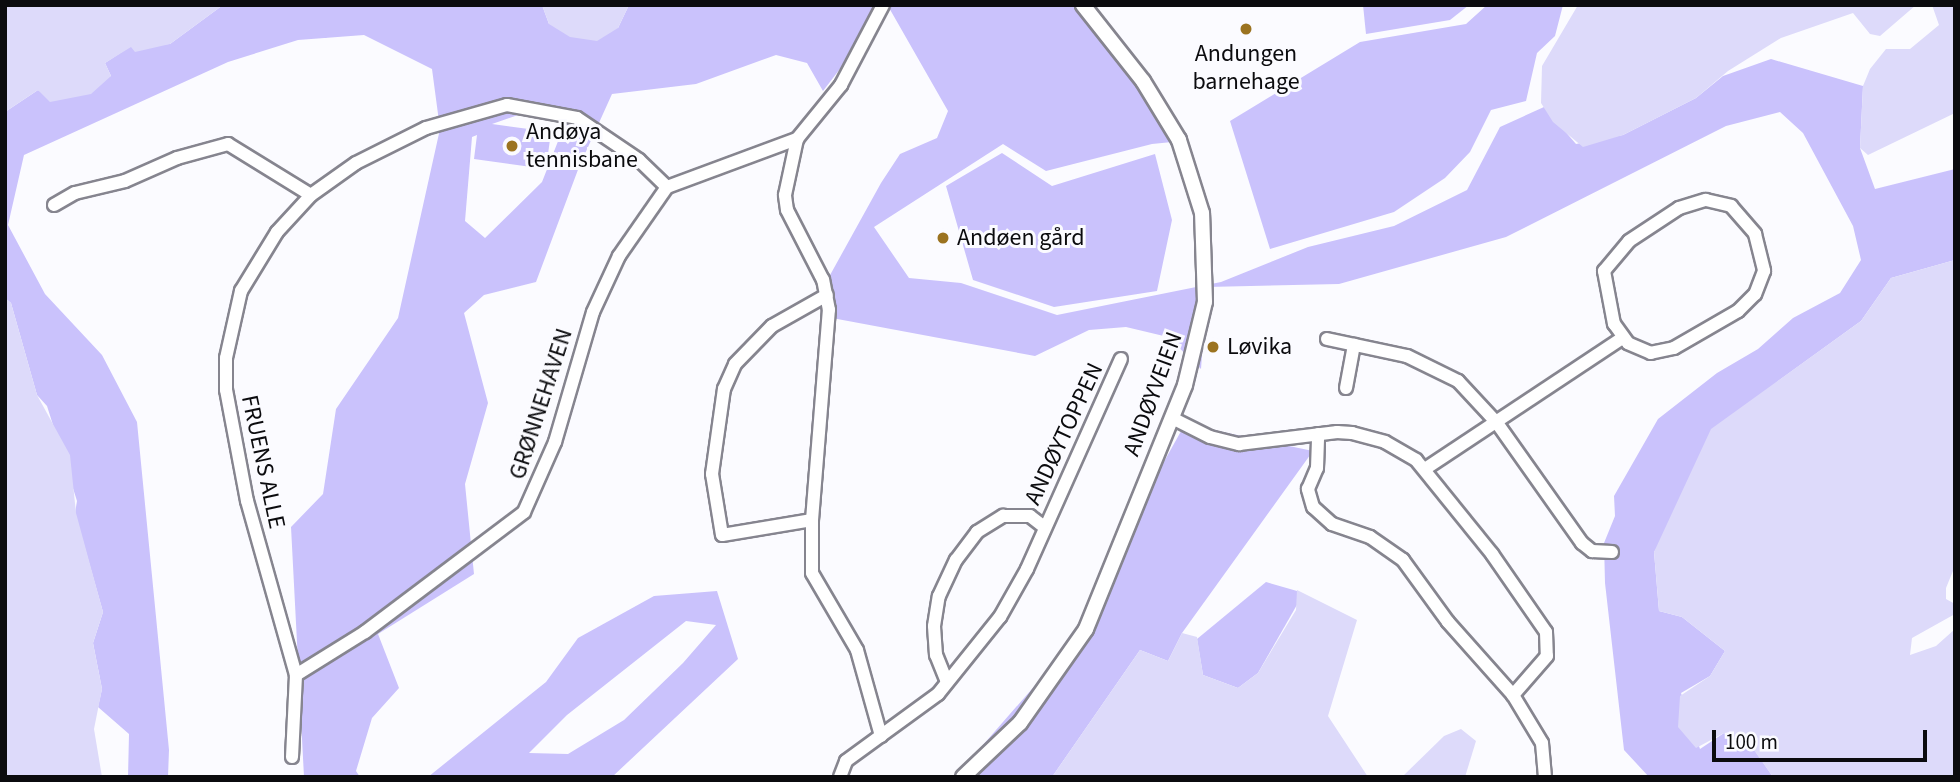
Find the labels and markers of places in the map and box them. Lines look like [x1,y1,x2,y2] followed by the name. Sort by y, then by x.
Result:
[1238,21,1254,37] marker: Andungen barnehage
[1192,40,1300,96] place label: Andungen barnehage
[526,118,638,174] place label: Andøya tennisbane
[504,138,520,154] marker: Andøya tennisbane
[957,224,1085,252] place label: Andøen gård
[935,230,951,246] marker: Andøen gård
[1227,333,1292,361] place label: Løvika
[1205,339,1221,355] marker: Løvika

